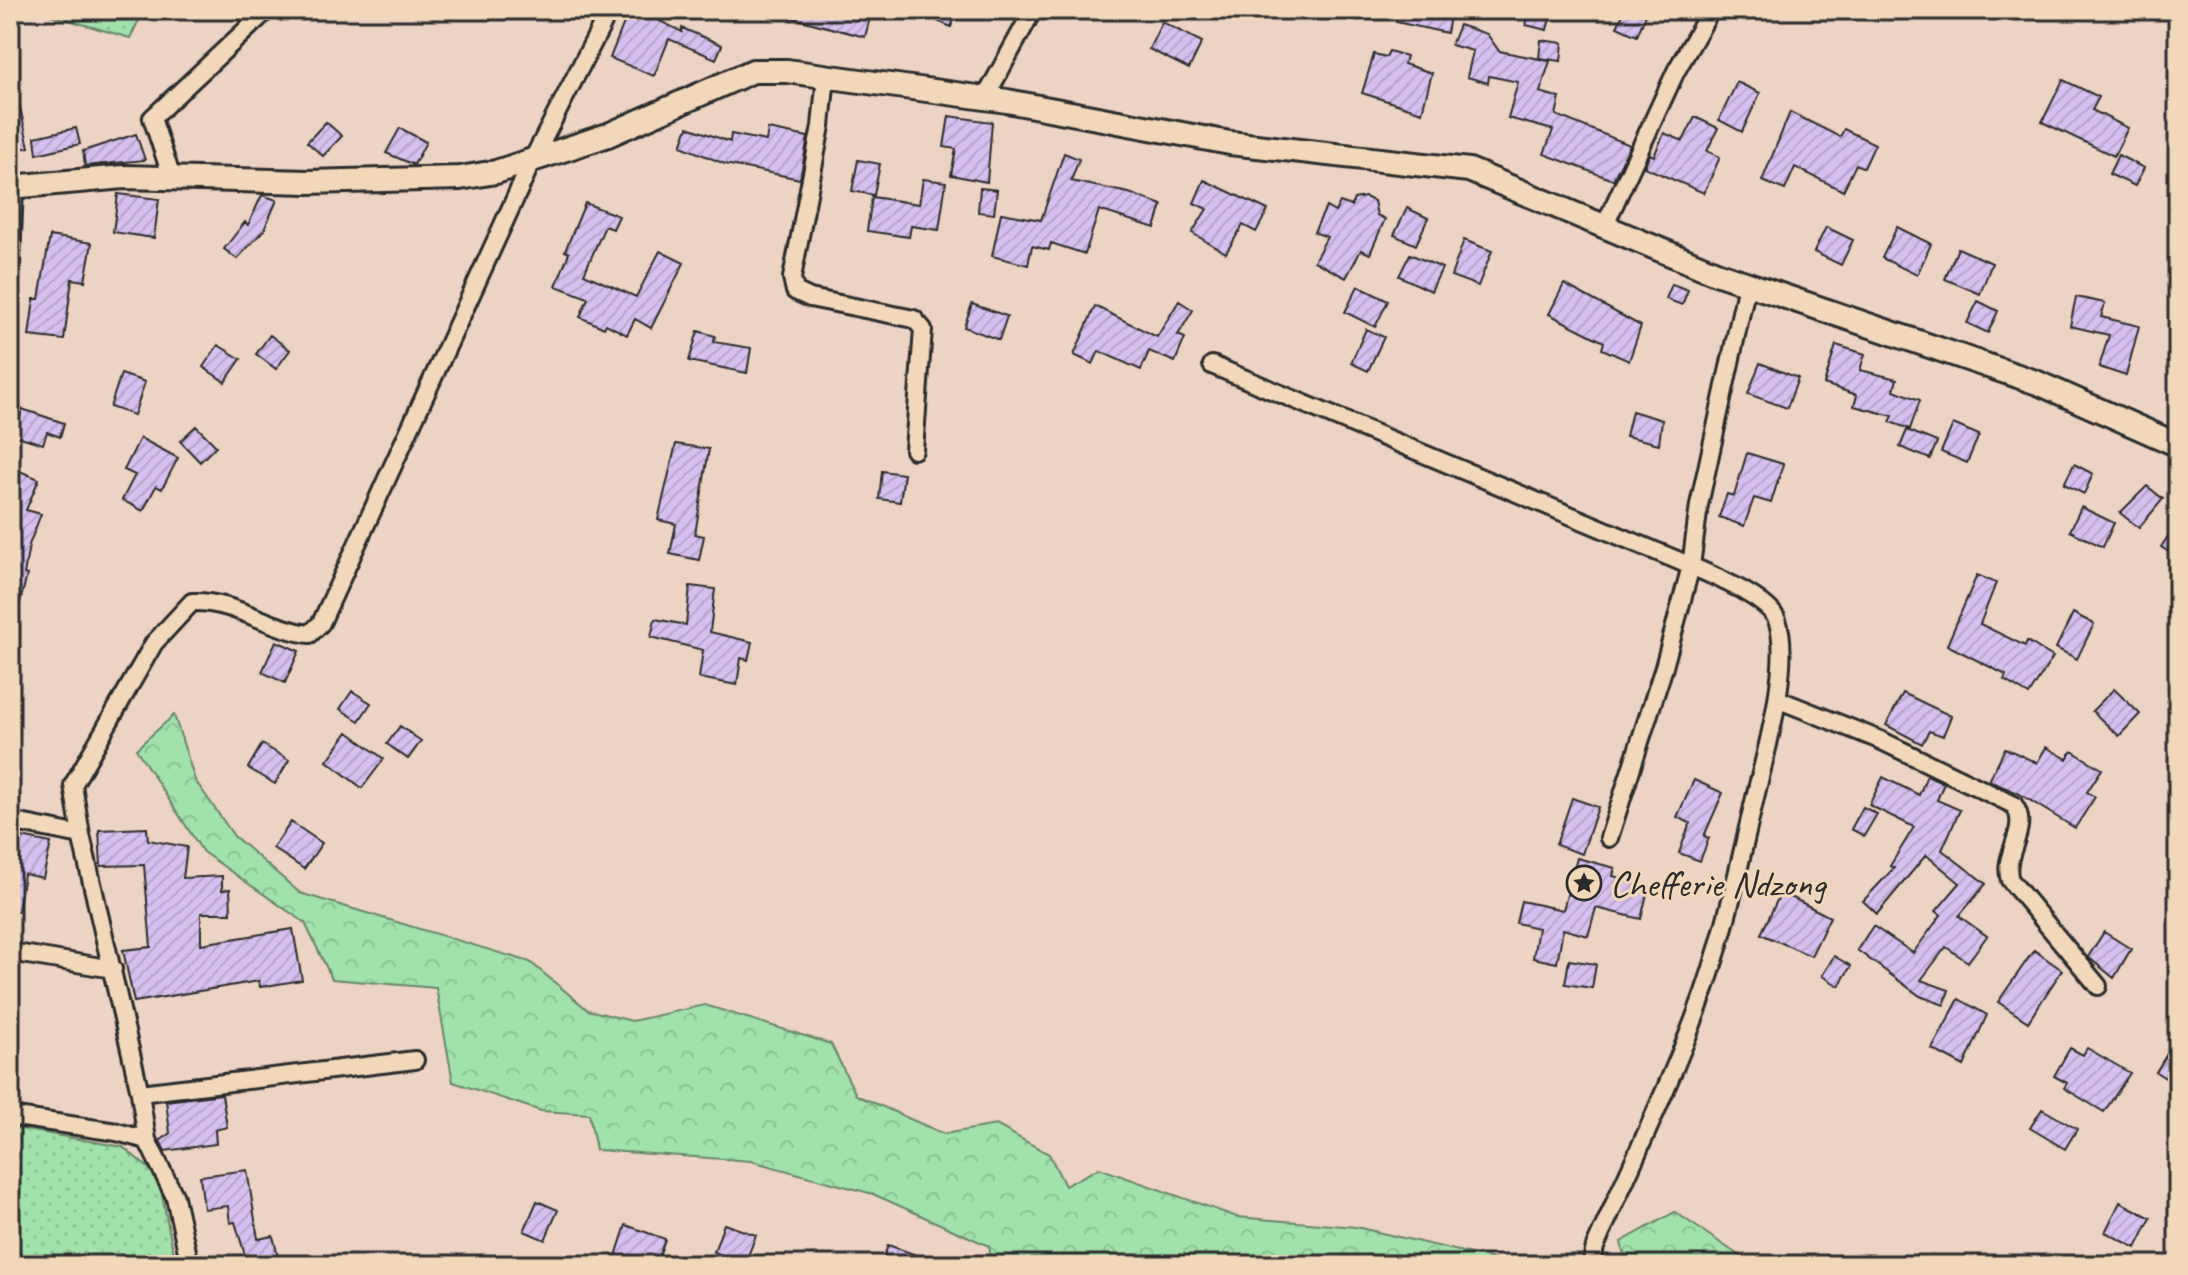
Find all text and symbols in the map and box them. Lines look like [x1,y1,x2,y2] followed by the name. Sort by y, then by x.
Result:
[1610,860,1828,907] place label: Chefferie Ndzong
[1565,864,1603,902] place icon: Chefferie Ndzong

